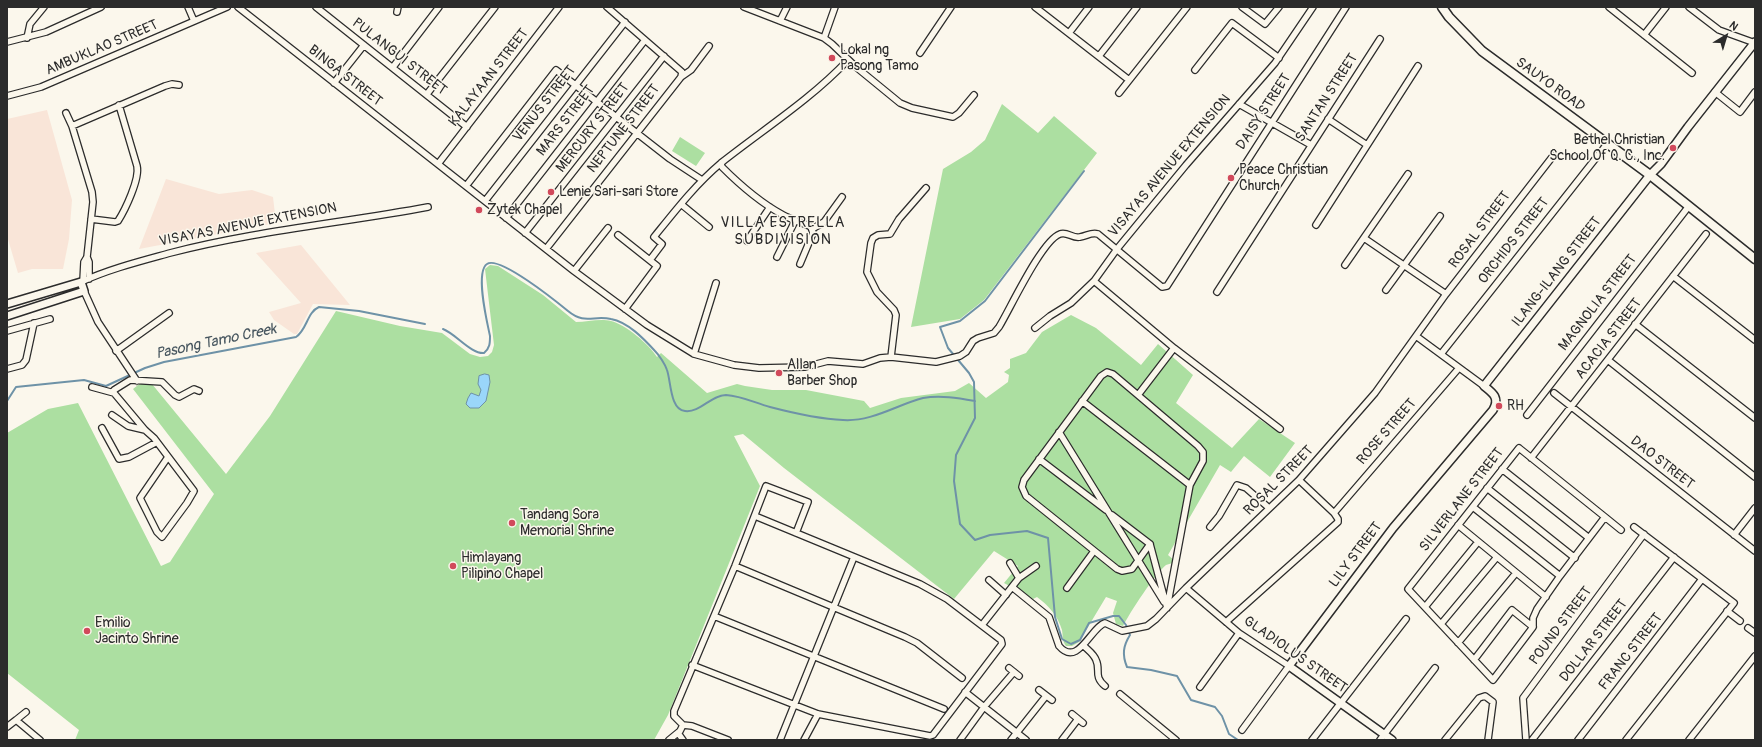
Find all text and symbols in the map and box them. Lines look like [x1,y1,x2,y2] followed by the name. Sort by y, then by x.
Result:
[348,15,450,99] street label: PULANGUI STREET
[1706,16,1746,56] north arrow
[43,17,161,79] street label: AMBUKLAO STREET
[1727,19,1741,34] text: N
[446,26,532,130] street label: KALAYAAN STREET
[305,42,385,110] street label: BINGA STREET
[840,42,919,74] place label: Lokal ng Pasong Tamo
[1292,51,1362,145] street label: SANTAN STREET
[827,53,837,63] marker: Lokal ng Pasong Tamo
[1512,54,1588,116] street label: SAUYO ROAD
[510,62,580,146] street label: VENUS STREET
[1233,71,1295,153] street label: DAISY STREET
[553,80,633,176] street label: MERCURY STREET
[584,81,664,177] street label: NEPTUNE STREET
[533,82,599,160] street label: MARS STREET
[1105,91,1235,241] street label: VISAYAS AVENUE EXTENSION
[1549,132,1665,164] place label: Bethel Christian School Of Q. C., Inc.
[1668,143,1678,153] marker: Bethel Christian School Of Q. C., Inc.
[1239,162,1328,194] place label: Peace Christian Church
[1226,173,1236,183] marker: Peace Christian Church
[559,184,678,200] place label: Lenie Sari-sari Store
[546,187,556,197] marker: Lenie Sari-sari Store
[1446,188,1514,272] street label: ROSAL STREET
[1475,195,1553,287] street label: ORCHIDS STREET
[158,200,338,250] street label: VISAYAS AVENUE EXTENSION
[487,202,563,218] place label: Zytek Chapel
[474,205,484,215] marker: Zytek Chapel
[720,214,846,249] district label: VILLA ESTRELLA SUBDIVISION
[1509,214,1605,330] street label: ILANG-ILANG STREET
[1555,252,1641,354] street label: MAGNOLIA STREET
[1572,295,1646,383] street label: ACACIA STREET
[154,320,278,364] water label: Pasong Tamo Creek
[787,357,857,390] place label: Allan Barber Shop
[774,368,784,378] marker: Allan Barber Shop
[1354,396,1420,468] street label: ROSE STREET
[1507,398,1524,414] place label: RH
[1494,401,1504,411] marker: RH
[1627,433,1697,493] street label: DAO STREET
[1241,443,1317,519] street label: ROSAL STREET
[1416,445,1508,555] street label: SILVERLANE STREET
[520,507,614,540] place label: Tandang Sora Memorial Shrine
[507,518,517,528] marker: Tandang Sora Memorial Shrine
[1326,519,1386,591] street label: LILY STREET
[461,550,543,582] place label: Himlayang Pilipino Chapel
[448,561,458,571] marker: Himlayang Pilipino Chapel
[1526,584,1596,668] street label: POUND STREET
[1557,596,1631,686] street label: DOLLAR STREET
[1596,610,1666,694] street label: FRANC STREET
[1240,613,1350,697] street label: GLADIOLUS STREET
[95,615,179,648] place label: Emilio Jacinto Shrine
[82,626,92,636] marker: Emilio Jacinto Shrine

